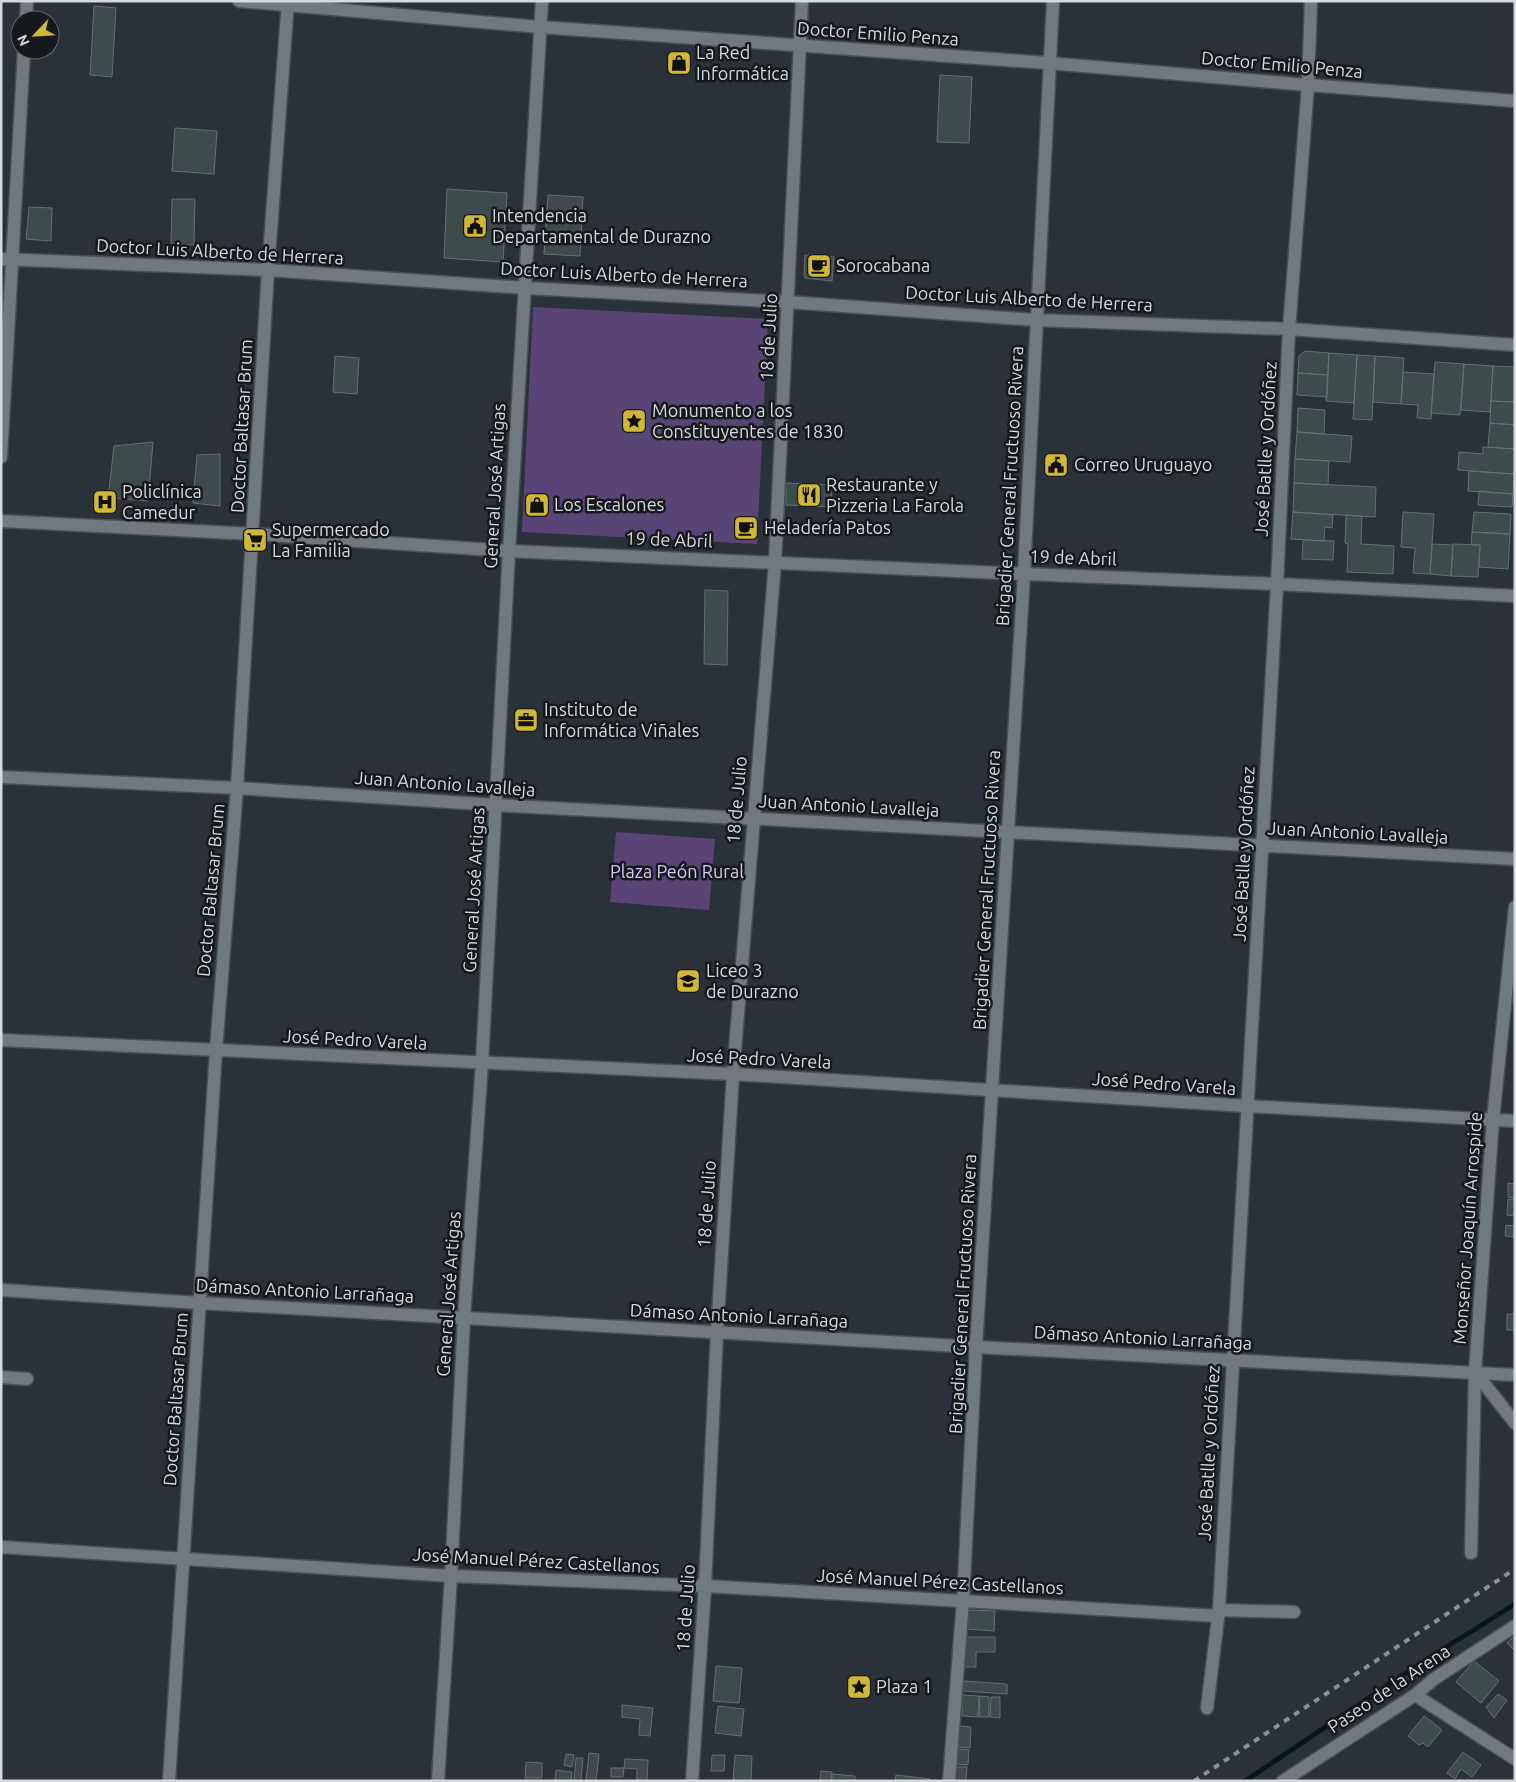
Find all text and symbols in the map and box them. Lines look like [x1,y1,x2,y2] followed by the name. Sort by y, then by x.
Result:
[10,10,60,60] north arrow
[797,17,960,49] street label: Doctor Emilio Penza
[14,32,33,49] text: N
[696,42,789,83] place label: La Red Informática
[1201,47,1364,81] street label: Doctor Emilio Penza
[666,50,692,76] shop icon: La Red Informática
[492,205,711,246] place label: Intendencia Departamental de Durazno
[462,213,488,239] public building icon: Intendencia Departamental de Durazno
[96,235,344,267] street label: Doctor Luis Alberto de Herrera
[806,253,832,279] cafe icon: Sorocabana
[836,255,930,275] place label: Sorocabana
[500,258,748,290] street label: Doctor Luis Alberto de Herrera
[905,282,1153,314] street label: Doctor Luis Alberto de Herrera
[756,293,780,381] street label: 18 de Julio
[226,339,256,513] street label: Doctor Baltasar Brum
[992,345,1026,626] street label: Brigadier General Fructuoso Rivera
[1250,361,1280,537] street label: José Batlle y Ordóñez
[652,400,843,441] place label: Monumento a los Constituyentes de 1830
[480,403,508,569] street label: General José Artigas
[621,408,647,434] place icon: Monumento a los Constituyentes de 1830
[1043,452,1069,478] public building icon: Correo Uruguayo
[1074,454,1212,474] place label: Correo Uruguayo
[826,474,964,515] place label: Restaurante y Pizzeria La Farola
[122,481,202,522] place label: Policlínica Camedur
[796,482,822,508] restaurant icon: Restaurante y Pizzeria La Farola
[92,489,118,515] hospital icon: Policlínica Camedur
[524,492,550,518] shop icon: Los Escalones
[554,494,665,514] place label: Los Escalones
[733,515,759,541] cafe icon: Heladería Patos
[764,517,891,537] place label: Heladería Patos
[272,519,390,560] place label: Supermercado La Familia
[242,527,268,553] supermarket icon: Supermercado La Familia
[625,527,713,551] street label: 19 de Abril
[1029,545,1117,569] street label: 19 de Abril
[544,699,700,740] place label: Instituto de Informática Viñales
[513,707,539,733] office icon: Instituto de Informática Viñales
[969,749,1003,1030] street label: Brigadier General Fructuoso Rivera
[722,755,750,845] street label: 18 de Julio
[1228,766,1258,942] street label: José Batlle y Ordóñez
[354,767,536,799] street label: Juan Antonio Lavalleja
[758,790,940,820] street label: Juan Antonio Lavalleja
[192,802,228,977] street label: Doctor Baltasar Brum
[459,807,487,973] street label: General José Artigas
[1267,817,1449,847] street label: Juan Antonio Lavalleja
[610,861,744,881] park label: Plaza Peón Rural
[706,960,799,1001] place label: Liceo 3 de Durazno
[675,968,701,994] school or university icon: Liceo 3 de Durazno
[282,1025,428,1053] street label: José Pedro Varela
[686,1044,832,1072] street label: José Pedro Varela
[1091,1068,1237,1098] street label: José Pedro Varela
[1449,1111,1485,1345] street label: Monseñor Joaquín Arrospide
[945,1153,979,1434] street label: Brigadier General Fructuoso Rivera
[693,1159,719,1248] street label: 18 de Julio
[432,1210,464,1377] street label: General José Artigas
[195,1274,415,1306] street label: Dámaso Antonio Larrañaga
[629,1299,849,1331] street label: Dámaso Antonio Larrañaga
[159,1311,191,1486] street label: Doctor Baltasar Brum
[1033,1321,1253,1353] street label: Dámaso Antonio Larrañaga
[1193,1365,1223,1541] street label: José Batlle y Ordóñez
[412,1544,660,1576] street label: José Manuel Pérez Castellanos
[672,1563,698,1652] street label: 18 de Julio
[816,1565,1064,1597] street label: José Manuel Pérez Castellanos
[1324,1640,1453,1736] street label: Paseo de la Arena
[846,1674,872,1700] place icon: Plaza 1
[876,1676,933,1696] place label: Plaza 1

